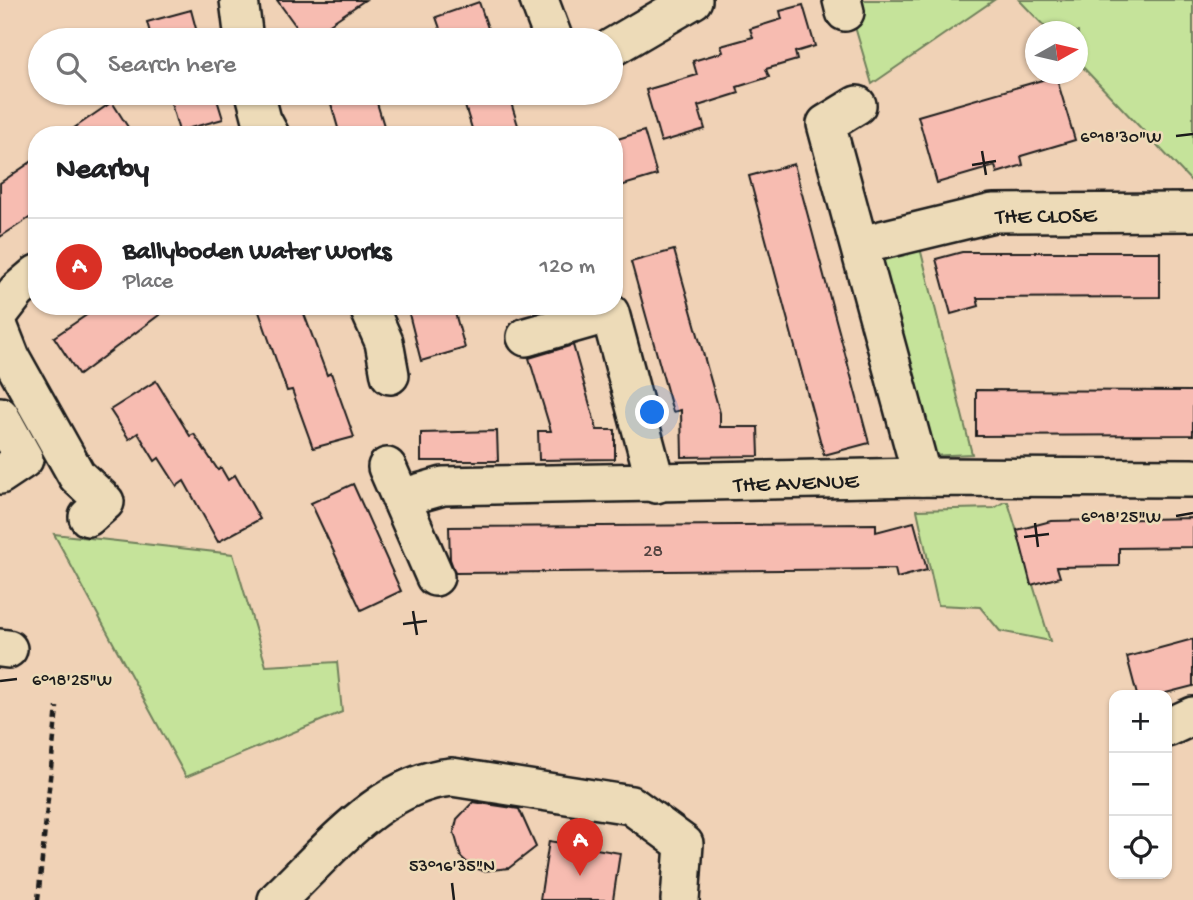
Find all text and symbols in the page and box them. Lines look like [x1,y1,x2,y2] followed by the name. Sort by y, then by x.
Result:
[1025,21,1088,84] north arrow
[28,28,623,105] search box
[52,48,90,86] icon: search
[108,51,236,82] text: Search here
[1080,128,1162,149] text: 6°18'30"W
[56,154,149,189] text: Nearby
[993,203,1099,232] street label: THE CLOSE
[123,238,391,269] text: Ballyboden Water Works
[72,254,86,281] text: A
[540,254,595,281] text: 120 m
[123,269,173,296] text: Place
[635,395,669,429] your location
[731,469,861,500] street label: THE AVENUE
[1081,508,1161,529] text: 6°18'25"W
[643,541,663,564] house number: 28
[32,671,112,692] text: 6°18'25"W
[1109,690,1172,879] map controls
[1109,690,1172,753] button: +
[1109,753,1172,816] button: −
[1109,816,1172,879] button: locate
[557,818,603,876] pin: A
[409,857,495,878] text: 53°16'35"N

